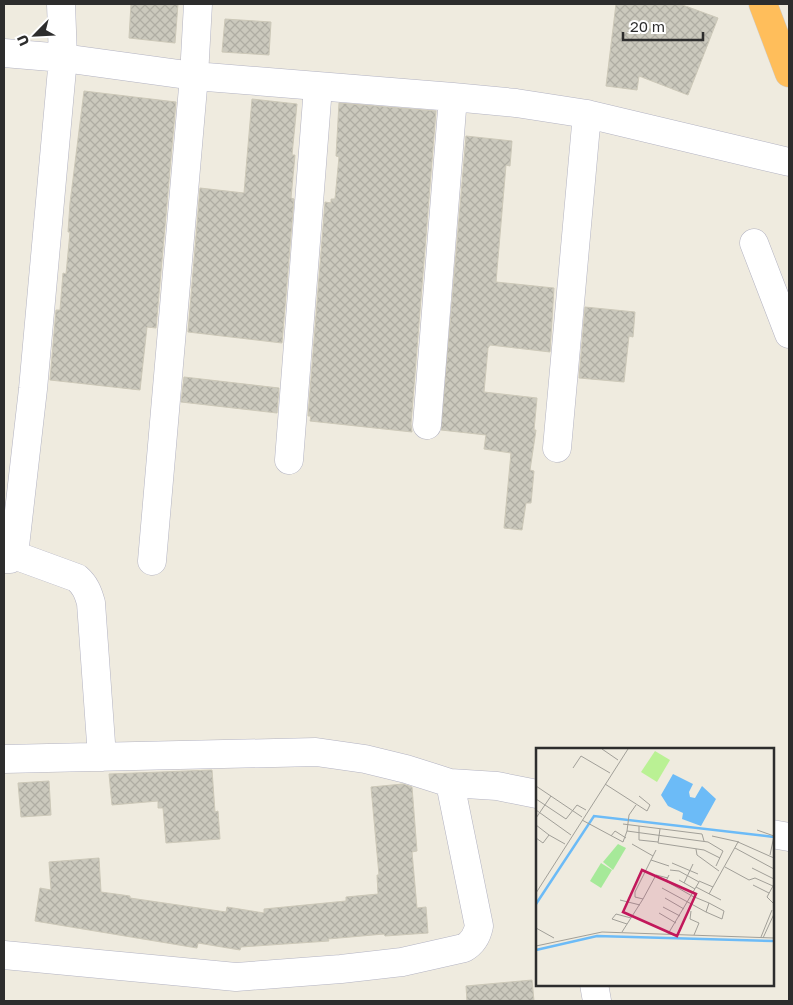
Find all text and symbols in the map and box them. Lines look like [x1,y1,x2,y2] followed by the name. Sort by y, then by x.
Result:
[10,10,60,60] north arrow
[623,10,703,42] scale bar
[630,17,665,35] text: 20 m
[13,32,33,49] text: U
[536,748,773,985] inset map

